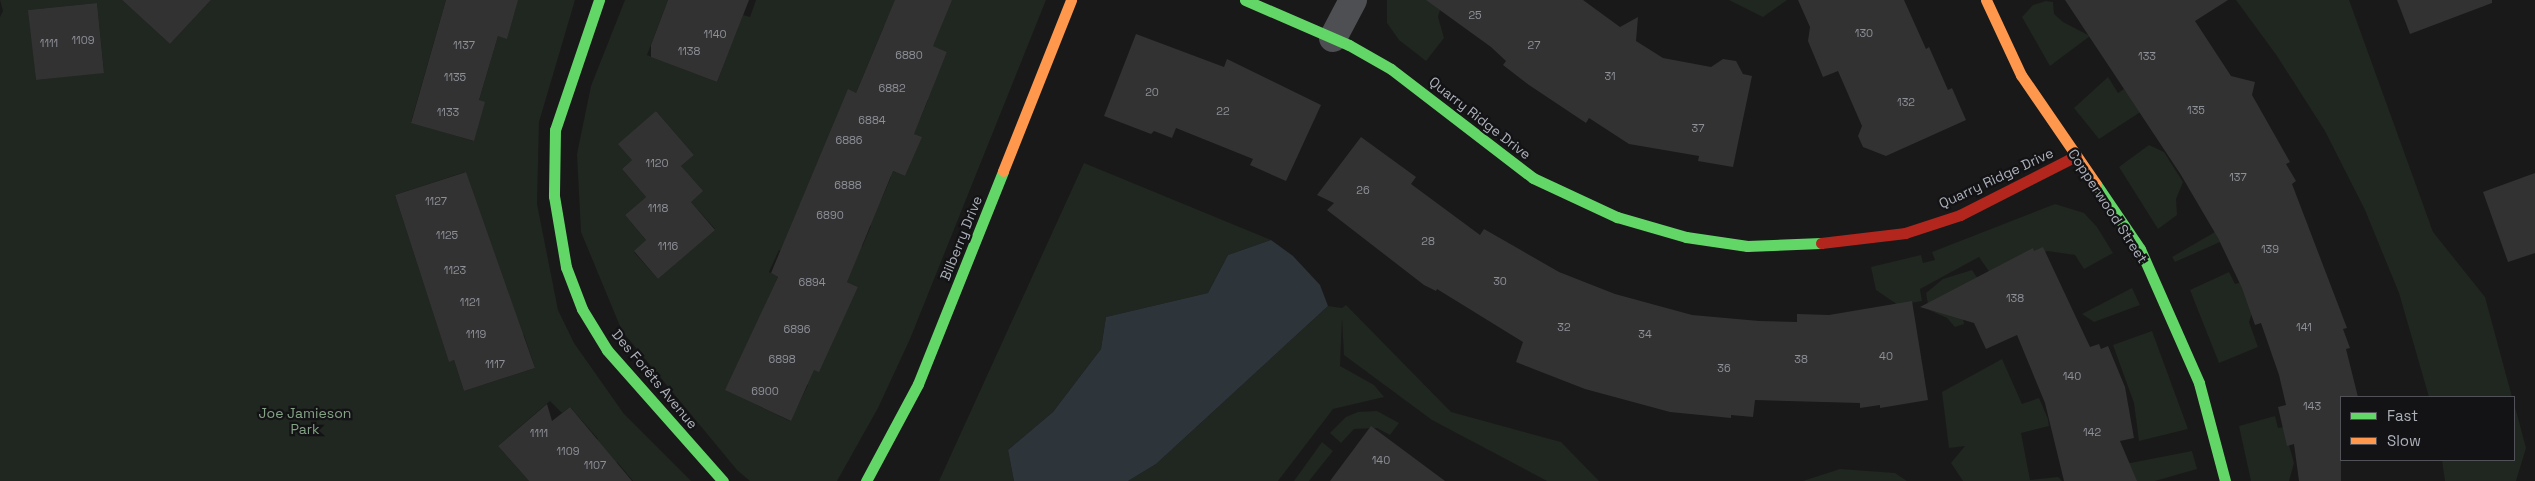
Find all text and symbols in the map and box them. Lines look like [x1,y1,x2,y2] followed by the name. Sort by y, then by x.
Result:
[1468,8,1482,22] house number: 25
[1855,26,1873,40] house number: 130
[703,27,727,41] house number: 1140
[72,33,94,47] house number: 1109
[40,36,58,50] house number: 1111
[453,38,475,52] house number: 1137
[1528,38,1540,52] house number: 27
[678,44,700,58] house number: 1138
[895,48,923,62] house number: 6880
[2138,49,2156,63] house number: 133
[1604,69,1616,83] house number: 31
[444,70,466,84] house number: 1135
[1426,73,1534,163] street label: Quarry Ridge Drive
[878,81,906,95] house number: 6882
[1145,85,1159,99] house number: 20
[1897,95,1915,109] house number: 132
[2187,103,2205,117] house number: 135
[1216,104,1230,118] house number: 22
[437,105,459,119] house number: 1133
[858,113,886,127] house number: 6884
[1692,121,1704,135] house number: 37
[835,133,863,147] house number: 6886
[1936,144,2056,212] street label: Quarry Ridge Drive
[2065,146,2151,266] street label: Copperwood Street
[646,156,668,170] house number: 1120
[2229,170,2247,184] house number: 137
[834,178,862,192] house number: 6888
[1356,183,1370,197] house number: 26
[936,193,986,283] street label: Bilberry Drive
[425,194,447,208] house number: 1127
[648,201,668,215] house number: 1118
[816,208,844,222] house number: 6890
[436,228,458,242] house number: 1125
[1421,234,1435,248] house number: 28
[658,239,678,253] house number: 1116
[2261,242,2279,256] house number: 139
[444,263,466,277] house number: 1123
[1493,274,1507,288] house number: 30
[798,275,826,289] house number: 6894
[2006,291,2024,305] house number: 138
[460,295,480,309] house number: 1121
[1557,320,1571,334] house number: 32
[2296,320,2312,334] house number: 141
[783,322,811,336] house number: 6896
[609,326,701,432] street label: Des Forêts Avenue
[466,327,486,341] house number: 1119
[1638,327,1652,341] house number: 34
[1879,349,1893,363] house number: 40
[768,352,796,366] house number: 6898
[1794,352,1808,366] house number: 38
[485,357,505,371] house number: 1117
[1717,361,1731,375] house number: 36
[2063,369,2081,383] house number: 140
[751,384,779,398] house number: 6900
[2340,396,2515,461] legend
[2303,399,2321,413] house number: 143
[259,405,351,438] park label: Joe Jamieson Park
[2387,406,2418,425] text: Fast
[2083,425,2101,439] house number: 142
[530,426,548,440] house number: 1111
[2387,431,2421,450] text: Slow
[557,444,579,458] house number: 1109
[1372,453,1390,467] house number: 140
[584,458,606,472] house number: 1107

